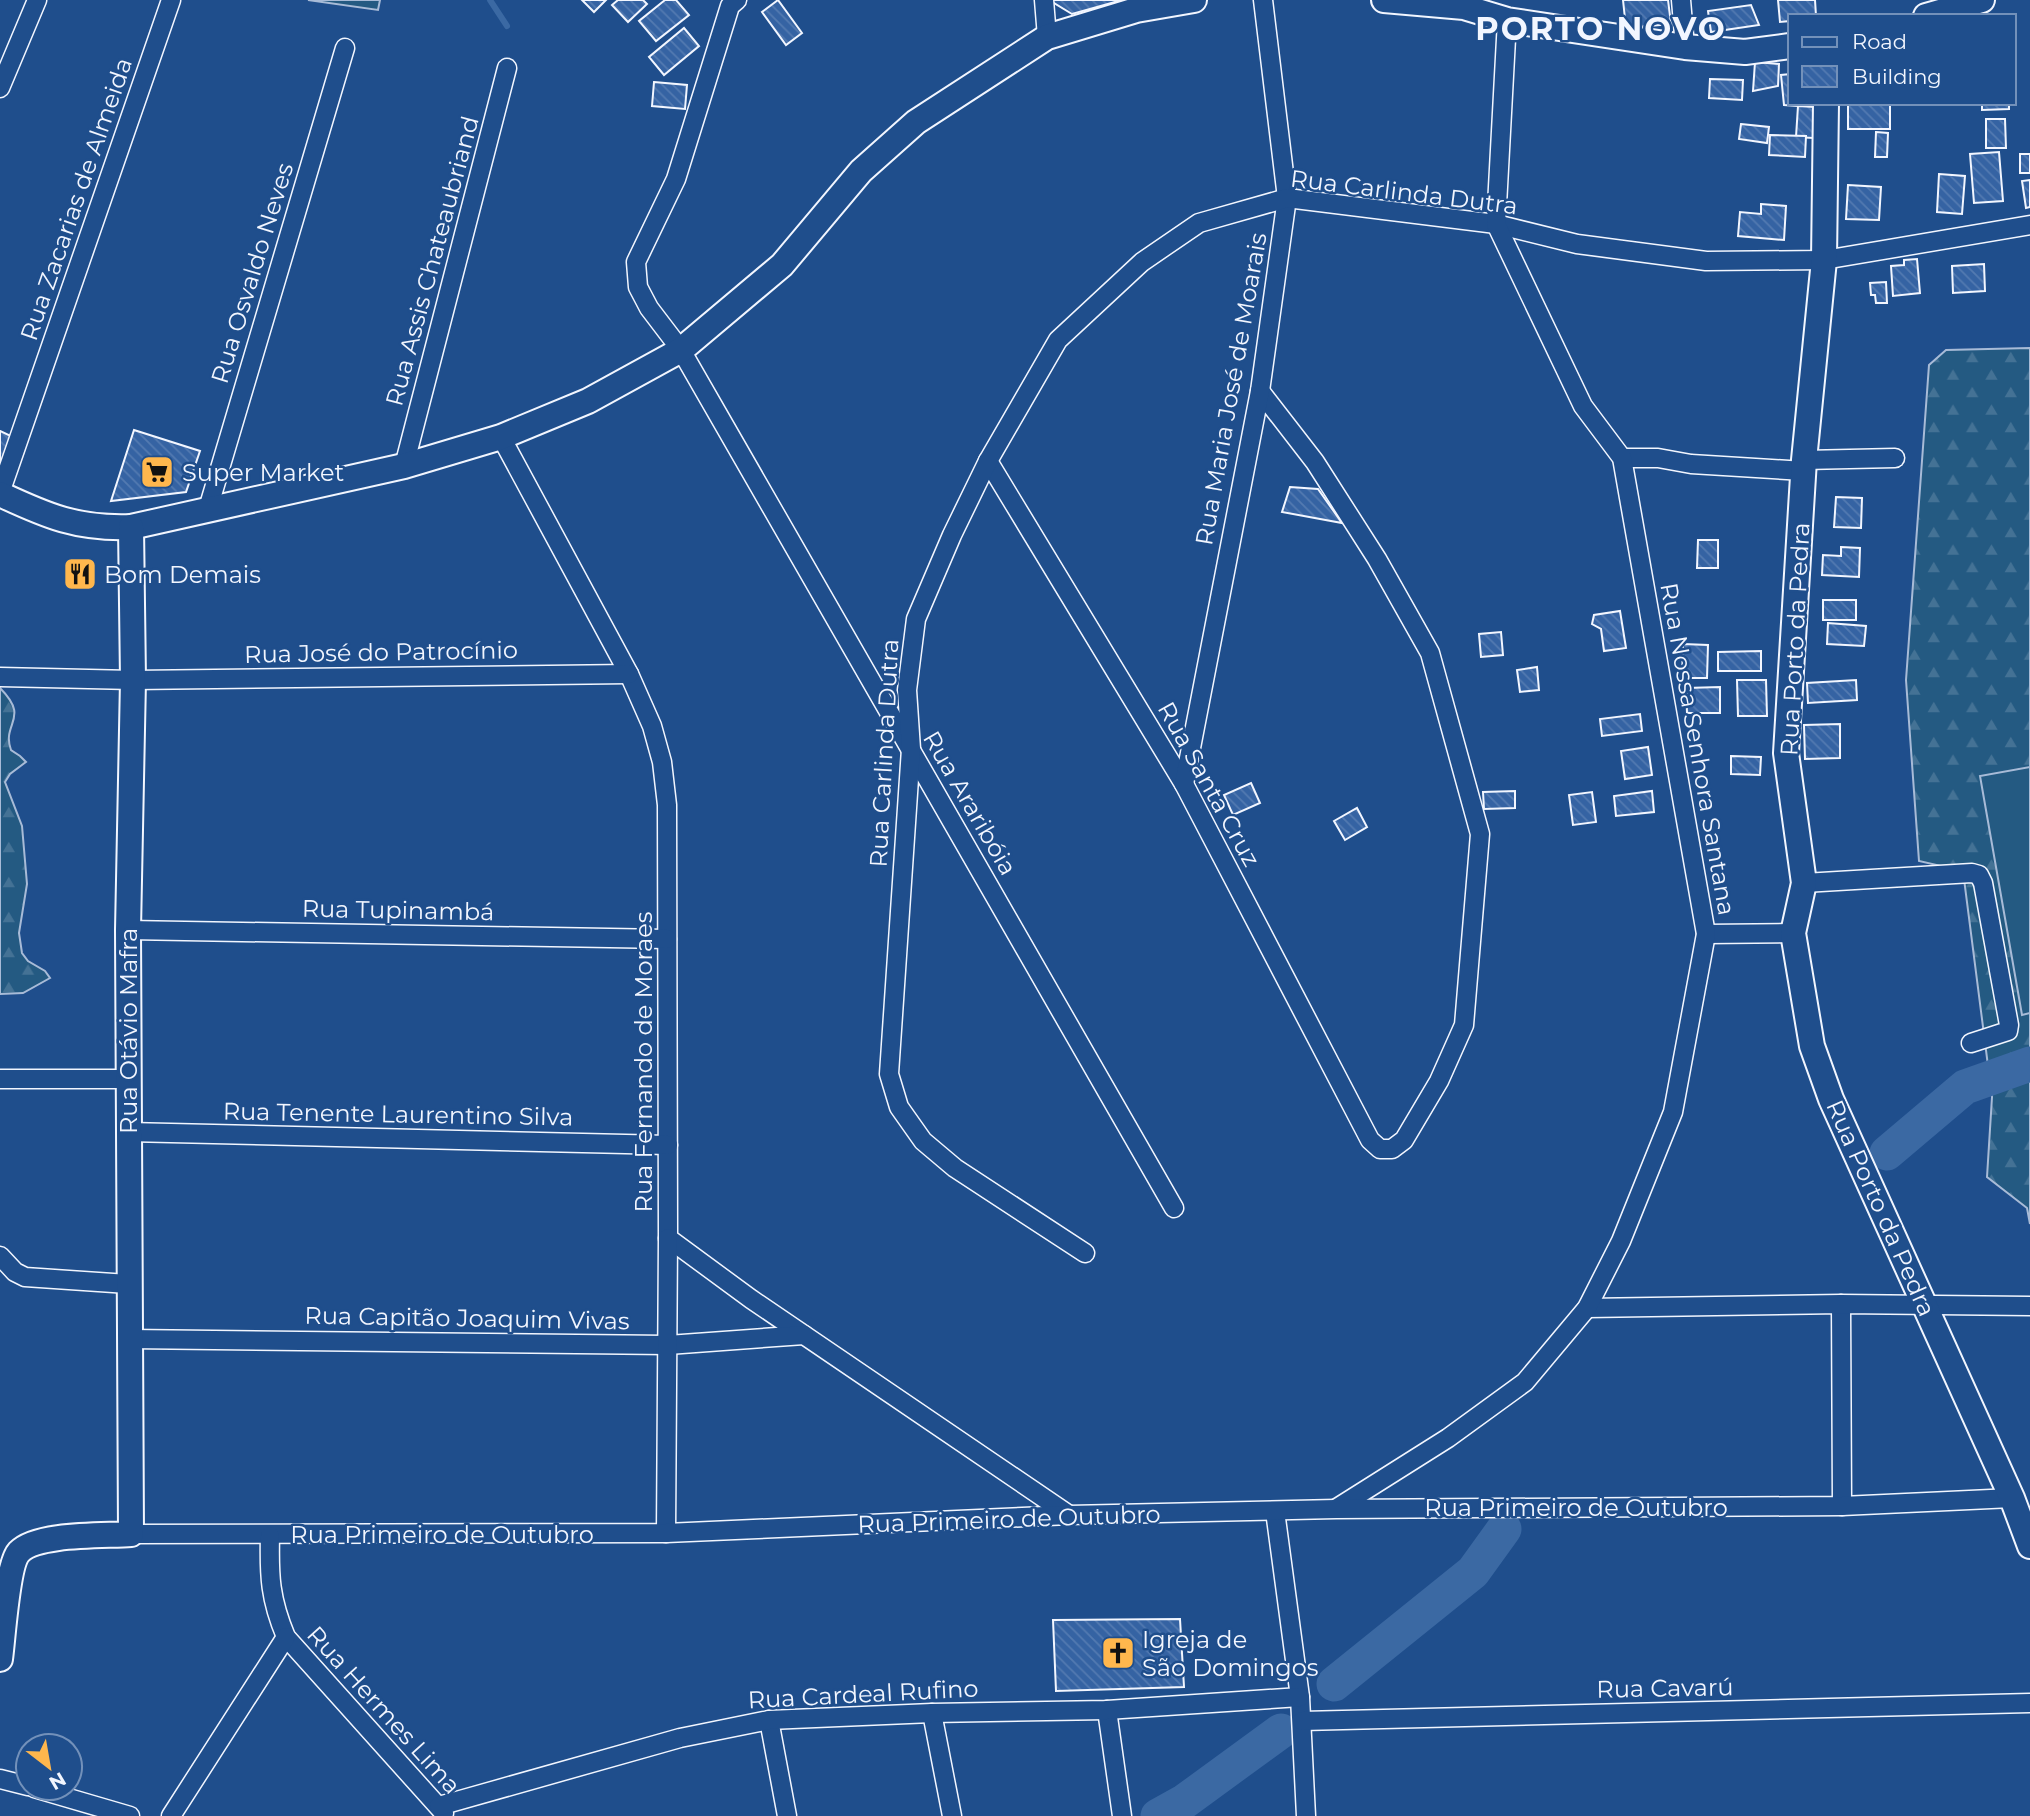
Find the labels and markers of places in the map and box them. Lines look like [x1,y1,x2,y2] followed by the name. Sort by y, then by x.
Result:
[138,453,176,491] supermarket icon: Super Market
[182,458,344,487] place label: Super Market
[61,555,99,593] restaurant icon: Bom Demais
[104,560,261,589] place label: Bom Demais
[1142,1625,1318,1682] place label: Igreja de São Domingos
[1099,1634,1137,1672] church icon: Igreja de São Domingos

